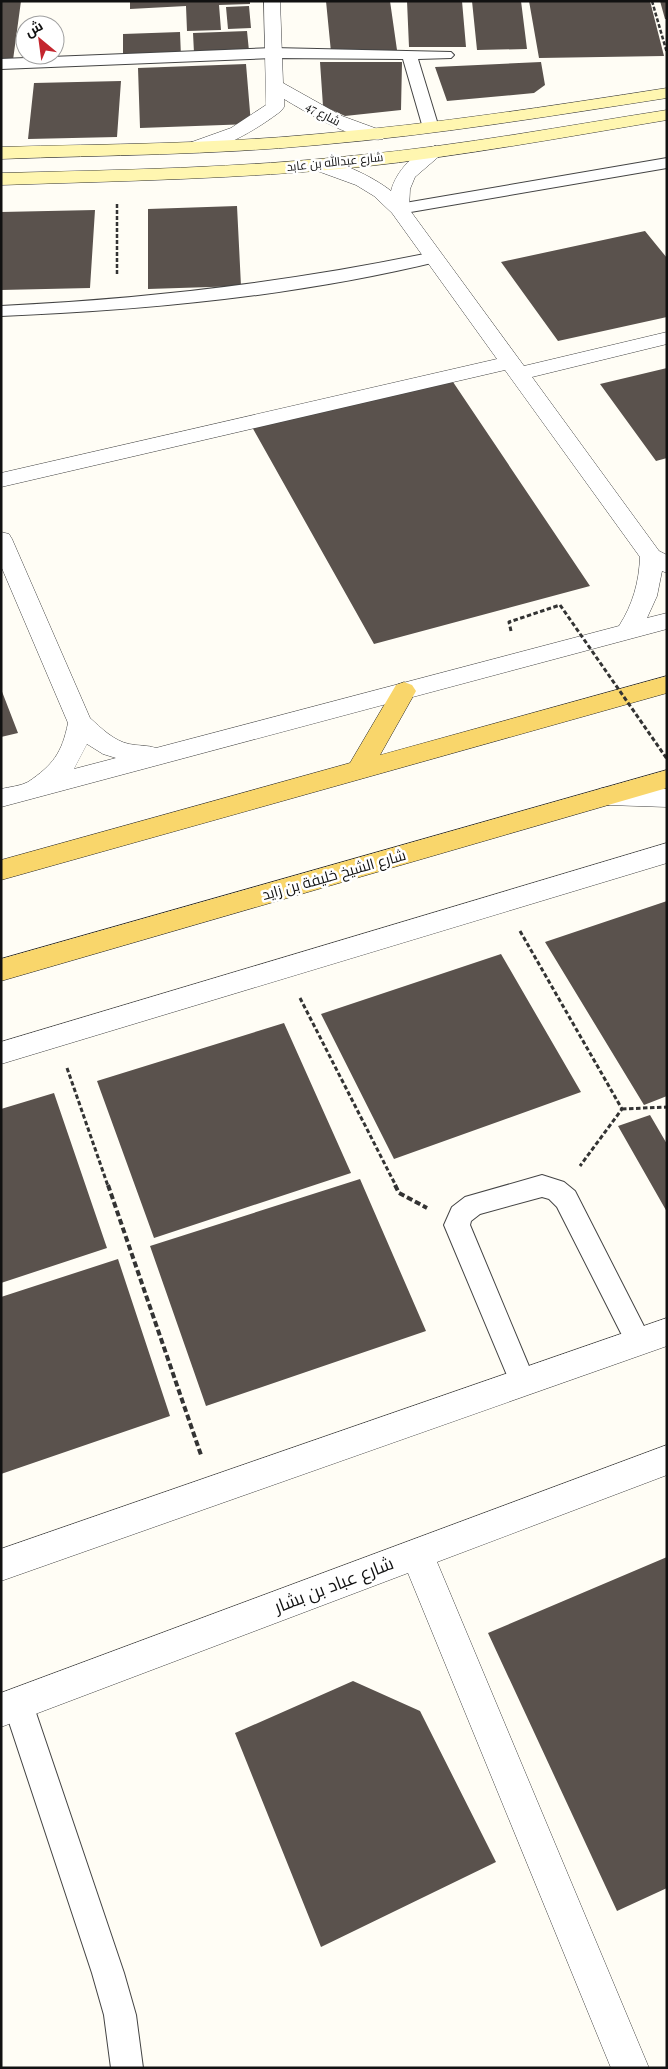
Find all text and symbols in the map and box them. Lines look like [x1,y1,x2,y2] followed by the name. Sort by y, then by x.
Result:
[15,15,65,65] north arrow
[21,16,46,41] text: ش
[303,97,344,130] street label: شارع 47
[286,148,384,175] street label: شارع عبدالله بن عابد
[259,844,409,906] street label: شارع الشيخ خليفة بن زايد
[270,1550,397,1619] street label: شارع عباد بن بشار

